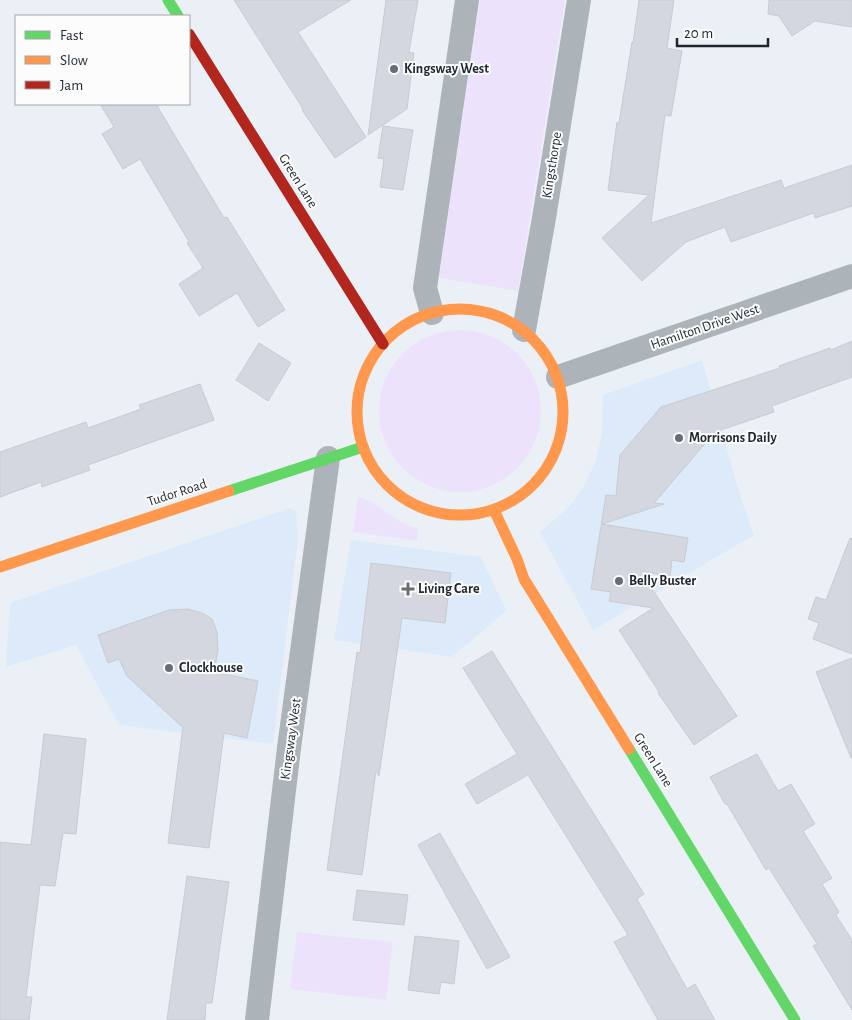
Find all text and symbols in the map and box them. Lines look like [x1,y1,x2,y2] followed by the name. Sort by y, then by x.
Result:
[15,15,190,105] legend
[677,15,768,47] scale bar
[684,26,713,41] text: 20 m
[60,28,84,43] text: Fast
[60,53,88,68] text: Slow
[404,62,489,76] place label: Kingsway West
[388,63,400,75] marker: Kingsway West
[60,78,83,93] text: Jam
[540,131,564,199] street label: Kingsthorpe
[276,151,320,211] street label: Green Lane
[649,302,761,352] street label: Hamilton Drive West
[689,431,777,445] place label: Morrisons Daily
[673,432,685,444] marker: Morrisons Daily
[146,477,208,509] street label: Tudor Road
[629,574,696,588] place label: Belly Buster
[613,575,625,587] marker: Belly Buster
[418,582,480,596] place label: Living Care
[402,583,414,595] marker: Living Care
[179,661,243,675] place label: Clockhouse
[163,662,175,674] marker: Clockhouse
[278,697,304,781] street label: Kingsway West
[631,730,675,790] street label: Green Lane

